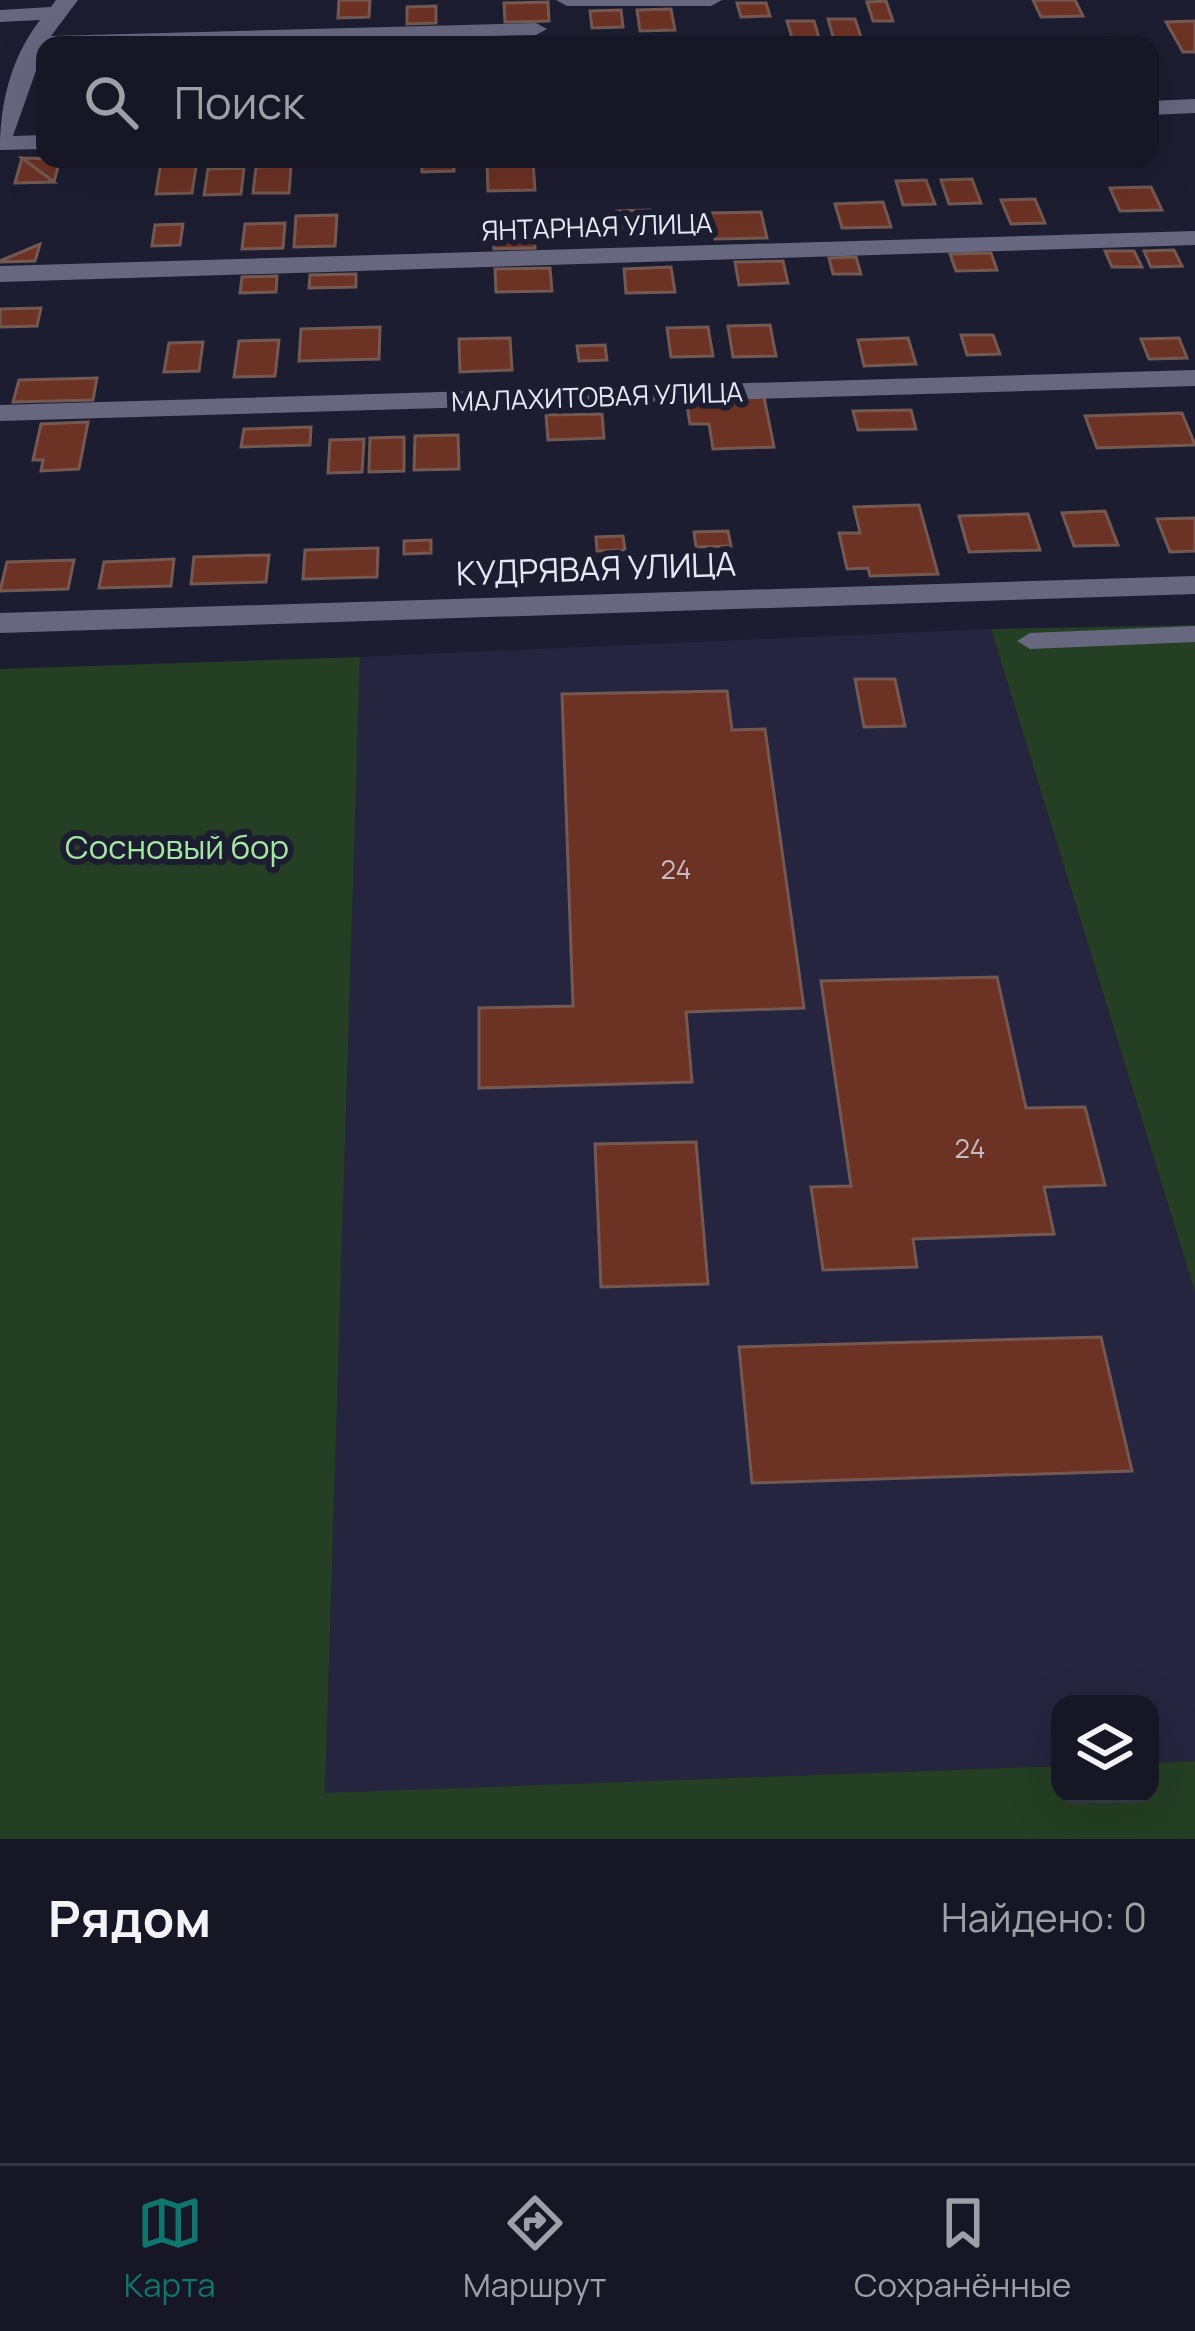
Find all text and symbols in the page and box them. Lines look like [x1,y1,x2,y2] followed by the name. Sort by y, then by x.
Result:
[36,36,1159,168] search box
[78,69,144,135] icon: search
[174,71,305,133] text: Поиск
[481,203,713,249] street label: ЯНТАРНАЯ УЛИЦА
[450,372,744,420] street label: МАЛАХИТОВАЯ УЛИЦА
[455,541,737,595] street label: КУДРЯВАЯ УЛИЦА
[65,824,289,869] park label: Сосновый бор
[661,850,691,887] house number: 24
[955,1129,985,1166] house number: 24
[1051,1695,1159,1803] map controls
[1051,1695,1159,1803] button: layers
[48,1883,211,1952] text: Рядом
[941,1890,1147,1944] text: Найдено: 0
[124,2190,216,2307] tab: Карта
[463,2190,607,2307] tab: Маршрут
[854,2190,1071,2307] tab: Сохранённые

